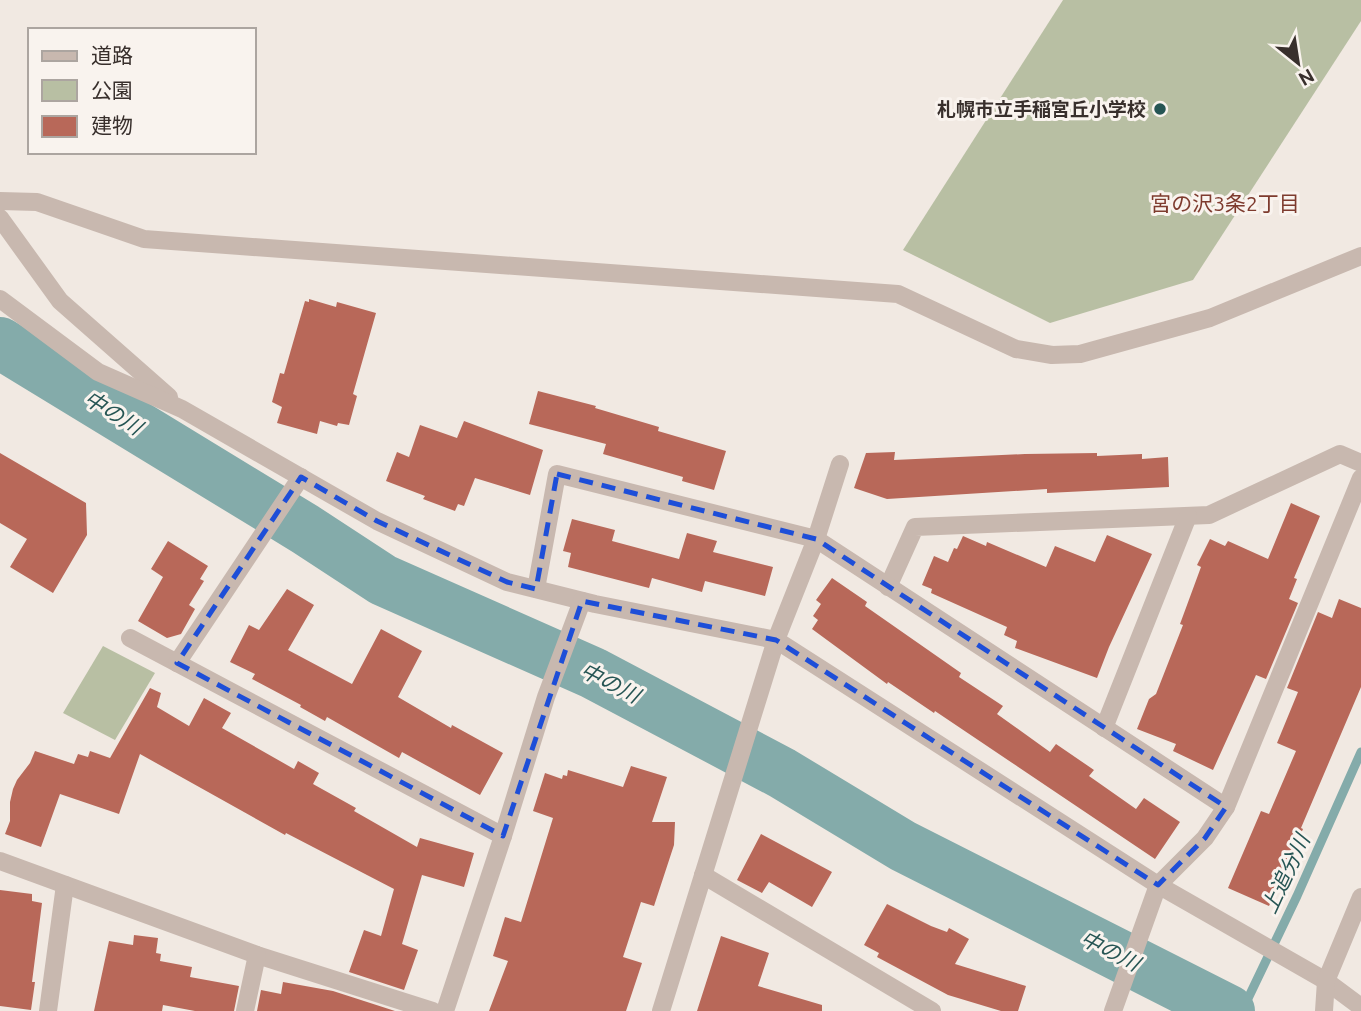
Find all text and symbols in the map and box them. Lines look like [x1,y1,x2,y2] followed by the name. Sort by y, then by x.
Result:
[28,28,256,154] legend
[1263,28,1333,98] north arrow
[91,43,133,67] text: 道路
[1295,65,1318,91] text: N
[91,78,133,102] text: 公園
[937,98,1146,120] place label: 札幌市立手稲宮丘小学校
[1152,101,1168,117] marker: 札幌市立手稲宮丘小学校
[91,113,133,137] text: 建物
[1150,191,1300,215] district label: 宮の沢3条2丁目
[80,385,148,440] water label: 中の川
[577,657,646,708] water label: 中の川
[1256,829,1315,917] water label: 上追分川
[1077,925,1146,976] water label: 中の川

